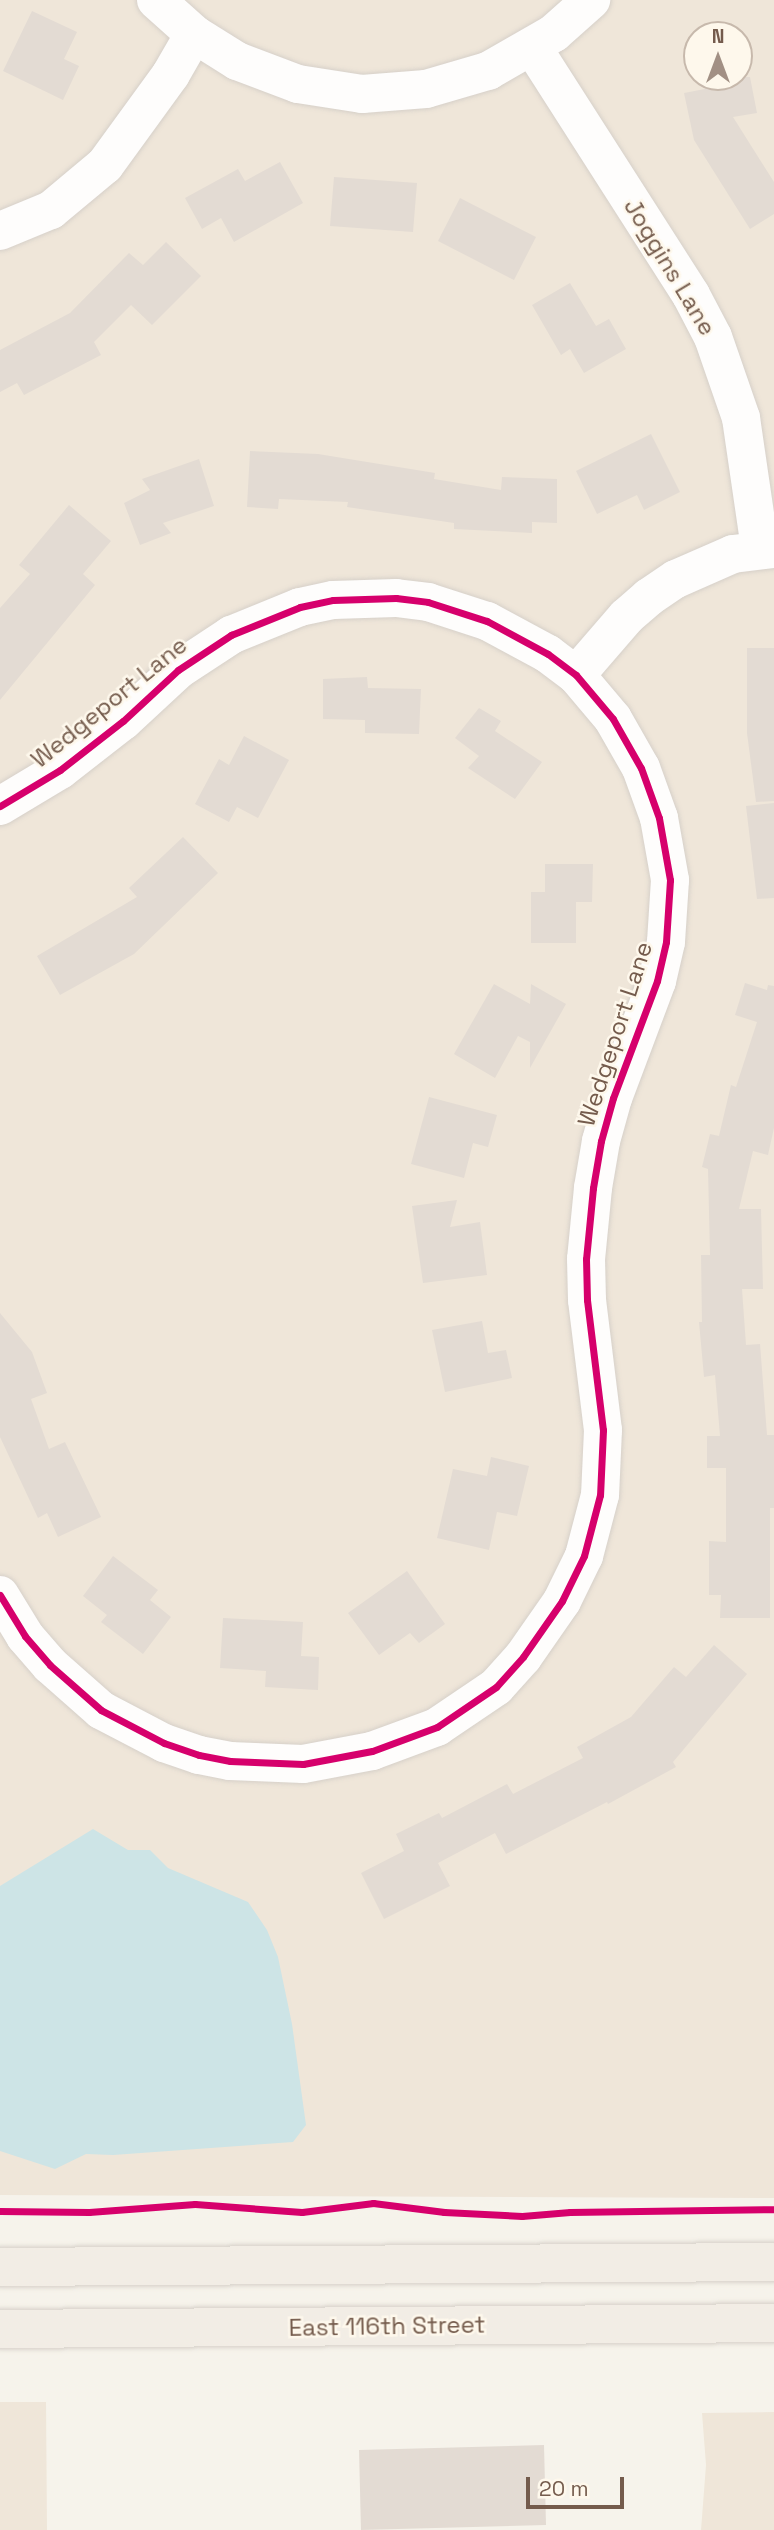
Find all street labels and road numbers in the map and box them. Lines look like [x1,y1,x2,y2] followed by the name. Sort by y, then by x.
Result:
[618,193,722,341] street label: Joggins Lane
[25,630,193,774] street label: Wedgeport Lane
[572,938,658,1130] street label: Wedgeport Lane
[288,2310,486,2342] street label: East 116th Street

